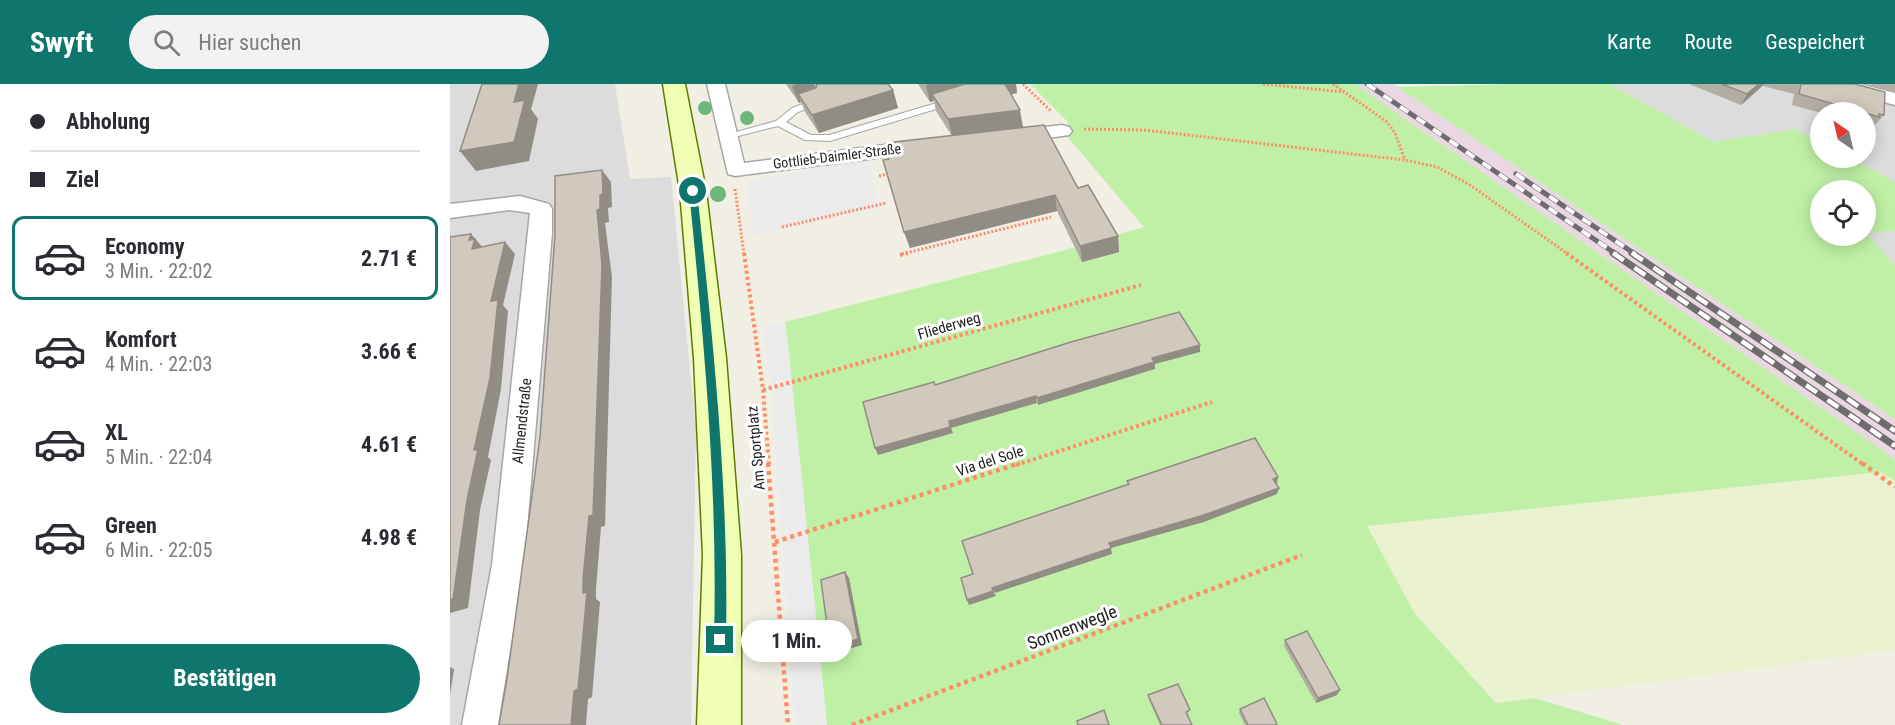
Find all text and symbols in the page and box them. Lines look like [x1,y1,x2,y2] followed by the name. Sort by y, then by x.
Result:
[129,15,549,69] search box
[30,26,93,59] text: Swyft
[150,26,183,59] icon: search
[198,30,301,55] text: Hier suchen
[1607,30,1651,54] text: Karte
[1684,30,1732,54] text: Route
[1765,30,1865,54] text: Gespeichert
[1810,102,1876,168] north arrow
[1810,102,1876,246] map controls
[66,109,150,134] text: Abholung
[772,140,902,172] street label: Gottlieb-Daimler-Straße
[66,167,99,192] text: Ziel
[679,177,706,204] route start
[1810,180,1876,246] button: locate
[33,231,87,285] icon: car
[105,234,185,259] text: Economy
[361,246,417,271] text: 2.71 €
[105,259,212,283] text: 3 Min. · 22:02
[916,308,982,344] street label: Fliederweg
[33,324,87,378] icon: car
[105,327,177,352] text: Komfort
[361,339,417,364] text: 3.66 €
[105,352,212,376] text: 4 Min. · 22:03
[509,377,535,465] street label: Allmendstraße
[743,405,769,491] street label: Am Sportplatz
[33,417,87,471] icon: car
[105,420,128,445] text: XL
[361,432,417,457] text: 4.61 €
[954,442,1026,480] street label: Via del Sole
[105,445,212,469] text: 5 Min. · 22:04
[33,510,87,564] icon: car
[105,513,157,538] text: Green
[361,525,417,550] text: 4.98 €
[105,538,212,562] text: 6 Min. · 22:05
[1024,600,1120,654] street label: Sonnenwegle
[741,619,852,661] callout: 1 Min.
[706,626,733,653] route end
[771,629,822,653] text: 1 Min.
[30,644,420,713] button: Bestätigen

